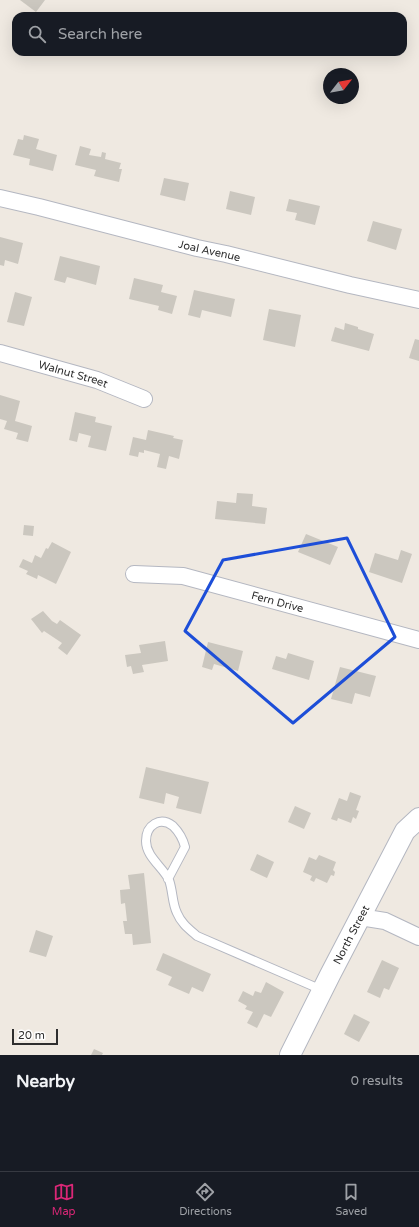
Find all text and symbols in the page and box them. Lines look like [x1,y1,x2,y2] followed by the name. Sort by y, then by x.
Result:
[12,12,407,56] search box
[26,23,48,45] icon: search
[58,25,142,43] text: Search here
[323,68,359,104] north arrow
[177,237,242,264] street label: Joal Avenue
[37,358,110,391] street label: Walnut Street
[250,589,305,615] street label: Fern Drive
[331,903,372,967] street label: North Street
[12,1027,58,1046] scale bar
[18,1029,45,1042] text: 20 m
[16,1071,75,1092] text: Nearby
[351,1073,403,1089] text: 0 results
[52,1181,76,1218] tab: Map
[179,1181,232,1218] tab: Directions
[335,1181,367,1218] tab: Saved

